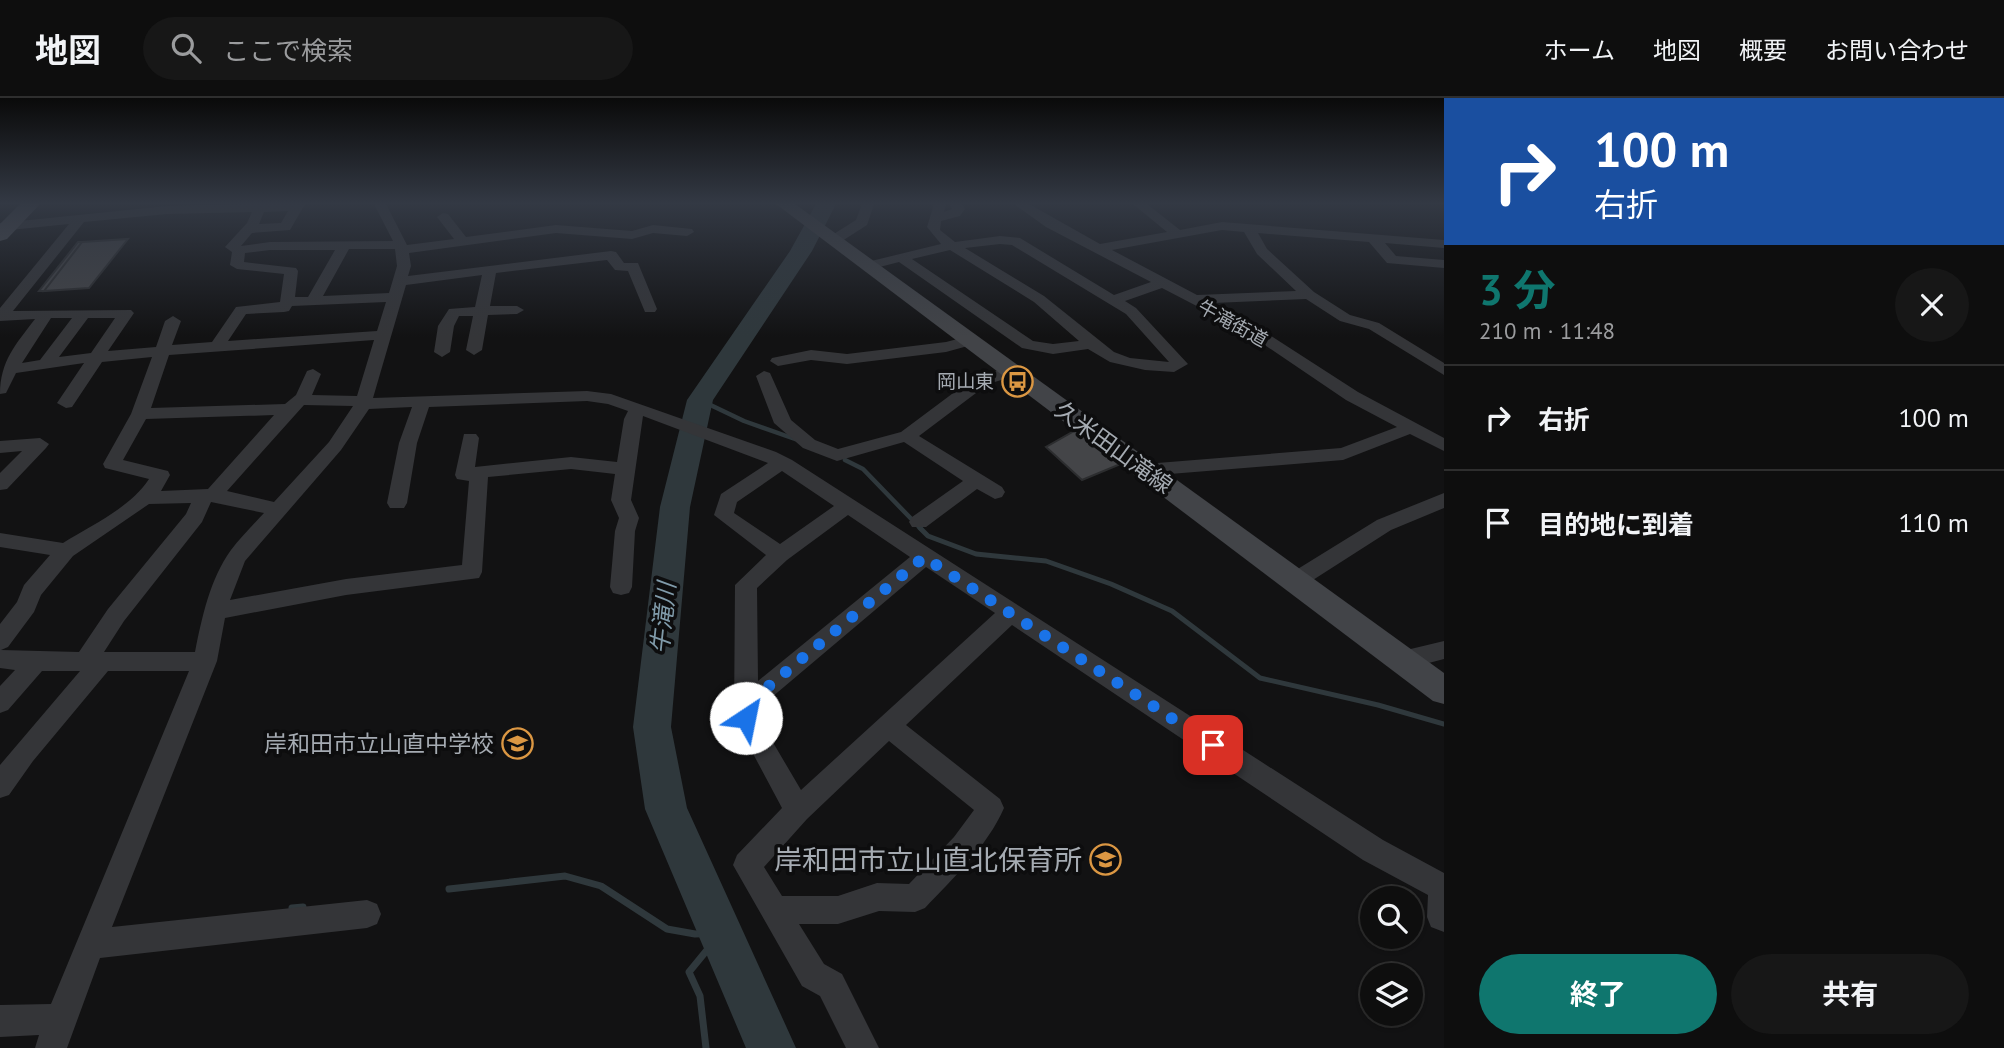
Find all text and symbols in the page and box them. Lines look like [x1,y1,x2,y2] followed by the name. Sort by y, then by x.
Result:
[143,17,633,80] search box
[35,28,101,71] text: 地図
[167,29,205,67] icon: search
[223,34,353,67] text: ここで検索
[1544,35,1615,66] text: ホーム
[1653,35,1701,66] text: 地図
[1739,35,1787,66] text: 概要
[1825,35,1969,66] text: お問い合わせ
[1594,117,1729,181] text: 100 m
[1479,126,1570,217] icon: right
[1594,183,1658,225] text: 右折
[1479,262,1555,317] text: 3 分
[1895,268,1969,342] button: close
[1194,294,1272,352] street label: 牛滝街道
[1479,316,1615,345] text: 210 m · 11:48
[1000,364,1034,398] bus stop icon: 岡山東
[937,369,994,393] place label: 岡山東
[1050,395,1178,499] street label: 久米田山滝線
[1479,399,1517,437] icon: right
[1898,401,1969,434] text: 100 m
[1538,403,1590,436] text: 右折
[1479,504,1517,542] icon: arrive
[1898,506,1969,539] text: 110 m
[1538,508,1694,541] text: 目的地に到着
[644,578,682,655] water label: 牛滝川
[709,681,783,755] position arrow
[1183,715,1243,775] pin
[500,726,534,760] school or university icon: 岸和田市立山直中学校
[1194,726,1232,764] icon: arrive
[264,729,494,758] place label: 岸和田市立山直中学校
[774,841,1082,878] place label: 岸和田市立山直北保育所
[1088,842,1122,876] school or university icon: 岸和田市立山直北保育所
[1360,886,1423,1026] map controls
[1360,886,1423,949] button: search
[1479,954,1717,1034] button: 終了
[1731,954,1969,1034] button: 共有
[1360,963,1423,1026] button: layers

